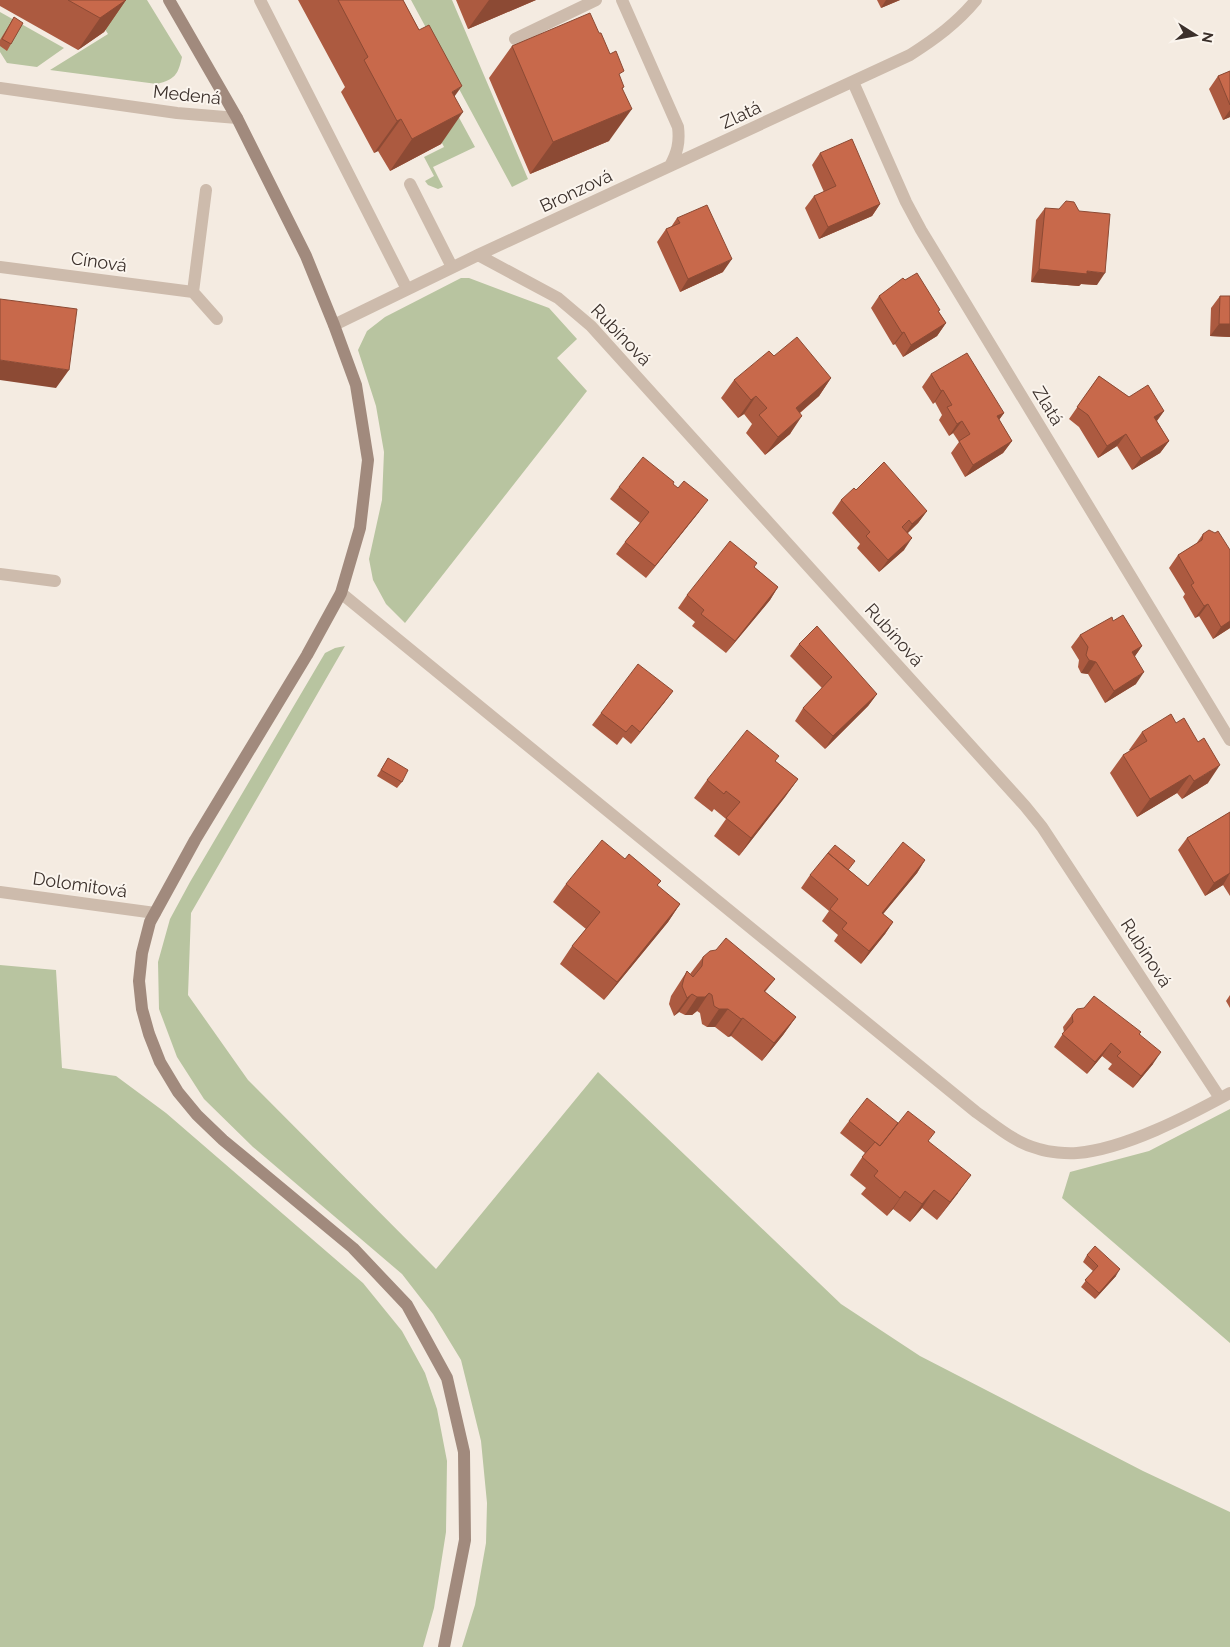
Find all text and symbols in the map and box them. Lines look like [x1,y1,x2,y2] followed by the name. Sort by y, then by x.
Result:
[1170,10,1220,60] north arrow
[1199,31,1217,44] text: N
[152,80,222,109] street label: Medená
[717,96,764,133] street label: Zlatá
[536,165,615,216] street label: Bronzová
[70,247,128,276] street label: Cínová
[587,300,656,370] street label: Rubínová
[1029,382,1068,429] street label: Zlatá
[861,599,928,670] street label: Rubínová
[32,867,129,902] street label: Dolomitová
[1117,915,1176,991] street label: Rubínová

